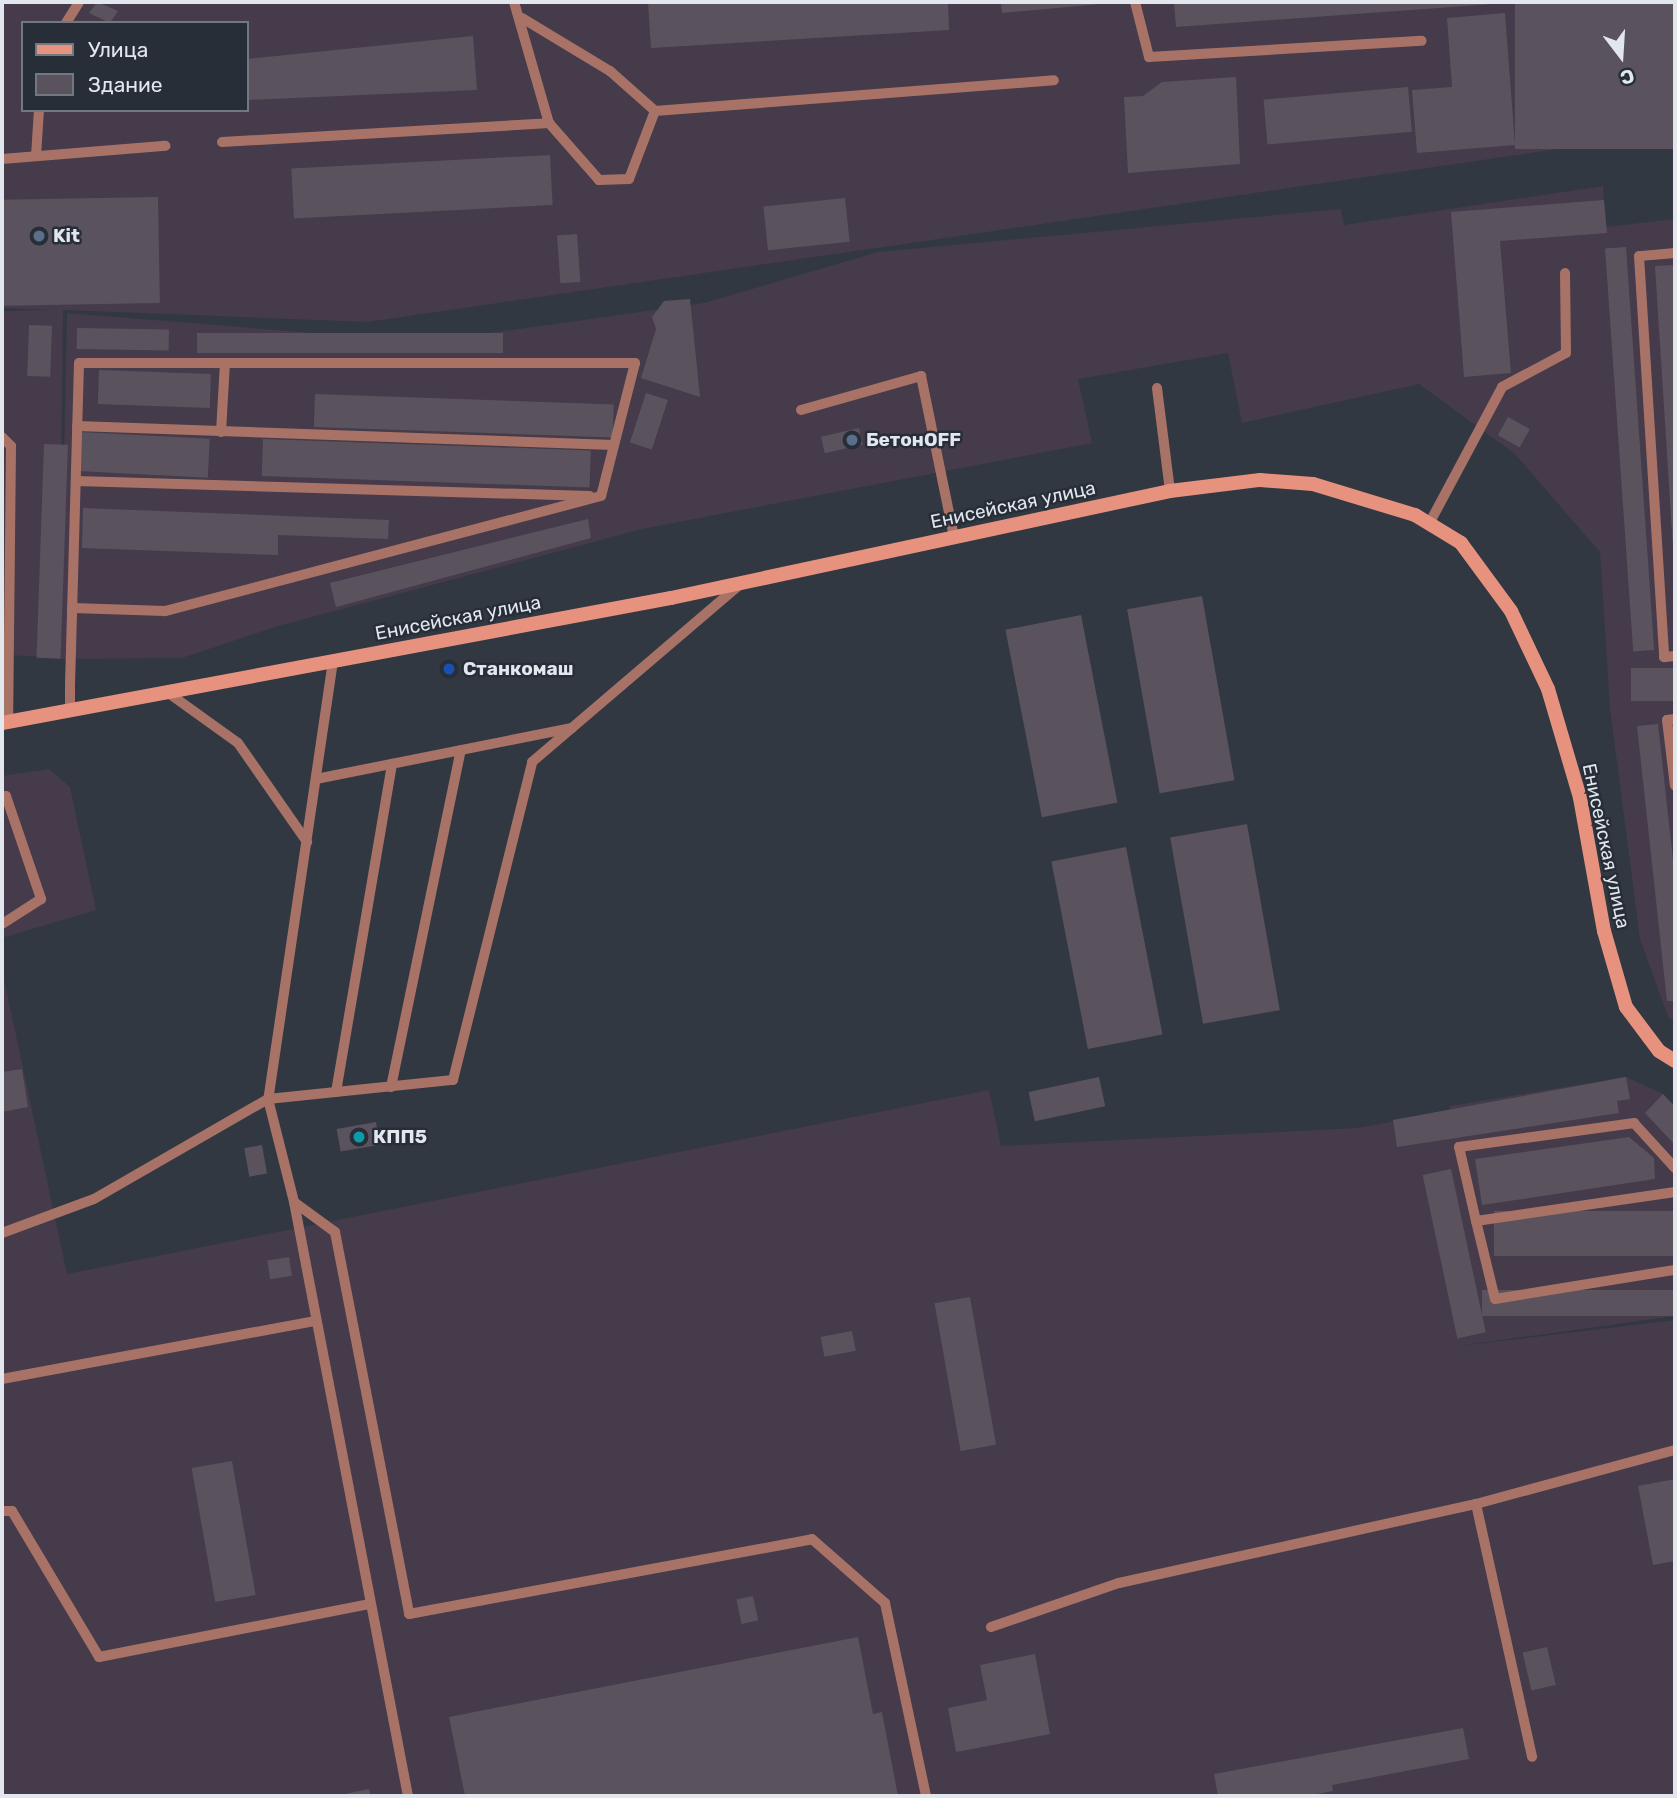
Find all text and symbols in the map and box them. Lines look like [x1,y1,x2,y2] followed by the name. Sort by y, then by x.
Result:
[21,21,248,112] legend
[1586,21,1656,91] north arrow
[88,37,148,62] text: Улица
[1618,64,1637,90] text: С
[88,72,163,97] text: Здание
[53,225,80,247] place label: Kit
[31,228,47,244] marker: Kit
[866,429,961,451] place label: БетонOFF
[844,432,860,448] marker: БетонOFF
[928,476,1098,534] street label: Енисейская улица
[373,591,543,645] street label: Енисейская улица
[463,658,574,680] place label: Станкомаш
[441,661,457,677] marker: Станкомаш
[1577,761,1635,931] street label: Енисейская улица
[373,1126,427,1148] place label: КПП5
[351,1129,367,1145] marker: КПП5

